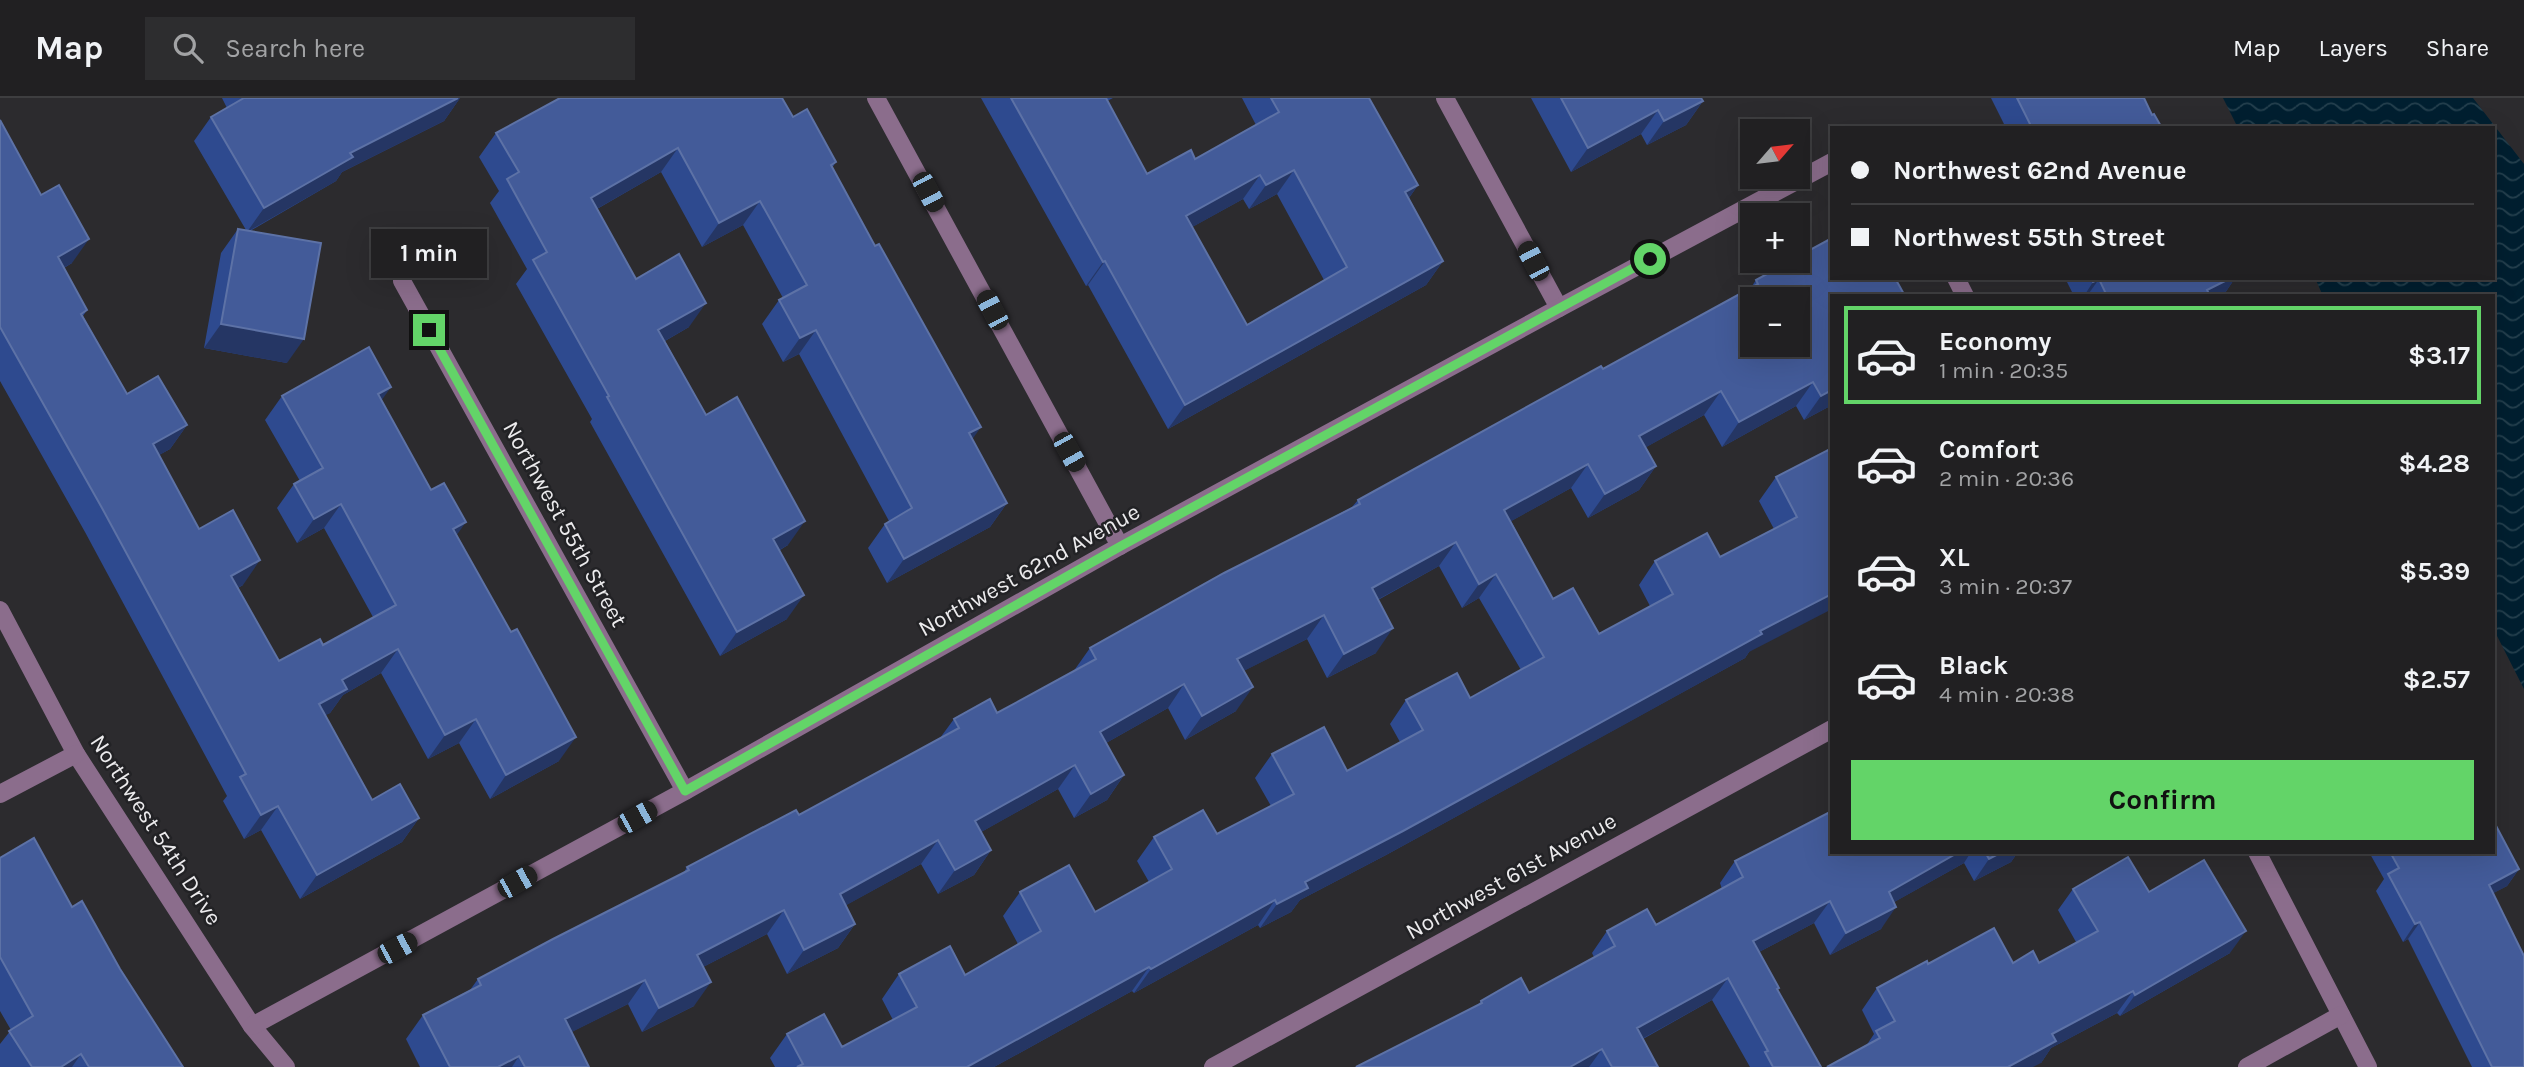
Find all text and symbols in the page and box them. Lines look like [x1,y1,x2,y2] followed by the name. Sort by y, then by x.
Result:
[145,17,635,80] search box
[35,29,103,67] text: Map
[169,29,207,67] icon: search
[225,33,365,64] text: Search here
[2233,34,2281,62] text: Map
[2319,34,2388,62] text: Layers
[2426,34,2489,62] text: Share
[1740,119,1810,189] north arrow
[1740,119,1810,357] map controls
[1893,155,2187,186] text: Northwest 62nd Avenue
[909,169,948,215] car
[1740,203,1810,273] button: +
[1893,222,2165,253] text: Northwest 55th Street
[371,229,487,278] callout: 1 min
[1514,238,1553,284] car
[400,240,458,267] text: 1 min
[1634,243,1666,275] route start
[973,287,1012,333] car
[1740,287,1810,357] button: −
[413,314,445,346] route end
[1855,324,1918,387] icon: car
[1939,326,2051,357] text: Economy
[2408,340,2470,371] text: $3.17
[1939,357,2068,384] text: 1 min · 20:35
[497,416,633,632] street label: Northwest 55th Street
[1050,429,1089,475] car
[1855,432,1918,495] icon: car
[1939,434,2040,465] text: Comfort
[2398,448,2470,479] text: $4.28
[1939,465,2074,492] text: 2 min · 20:36
[914,498,1144,642] street label: Northwest 62nd Avenue
[1855,540,1918,603] icon: car
[1939,542,1970,573] text: XL
[2399,556,2470,587] text: $5.39
[1939,573,2072,600] text: 3 min · 20:37
[1855,648,1918,711] icon: car
[1939,650,2008,681] text: Black
[2403,664,2470,695] text: $2.57
[1939,681,2075,708] text: 4 min · 20:38
[84,730,228,930] street label: Northwest 54th Drive
[1851,760,2474,840] button: Confirm
[614,798,661,836] car
[1401,807,1621,945] street label: Northwest 61st Avenue
[494,863,541,901] car
[374,929,421,967] car

